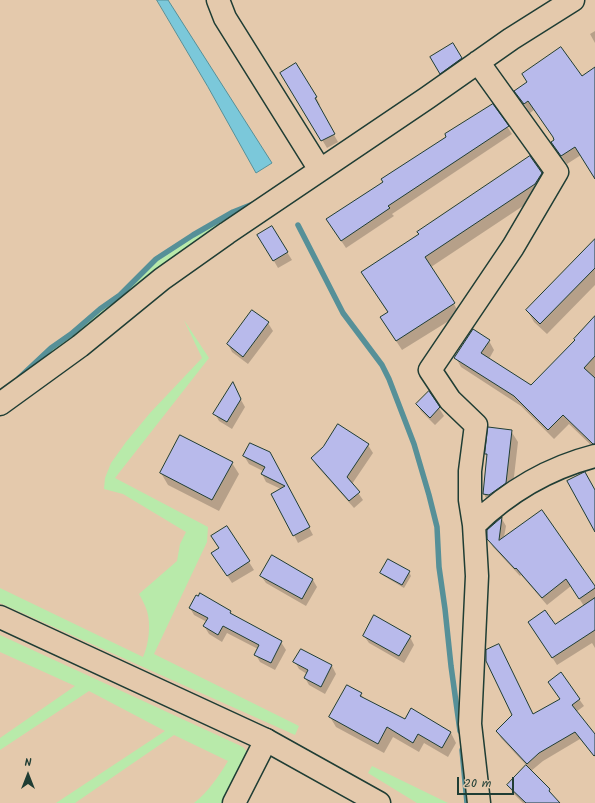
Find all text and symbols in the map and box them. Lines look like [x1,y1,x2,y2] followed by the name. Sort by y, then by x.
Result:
[25,754,31,772] text: N
[8,755,48,795] north arrow
[459,769,516,795] scale bar
[464,774,491,793] text: 20 m

